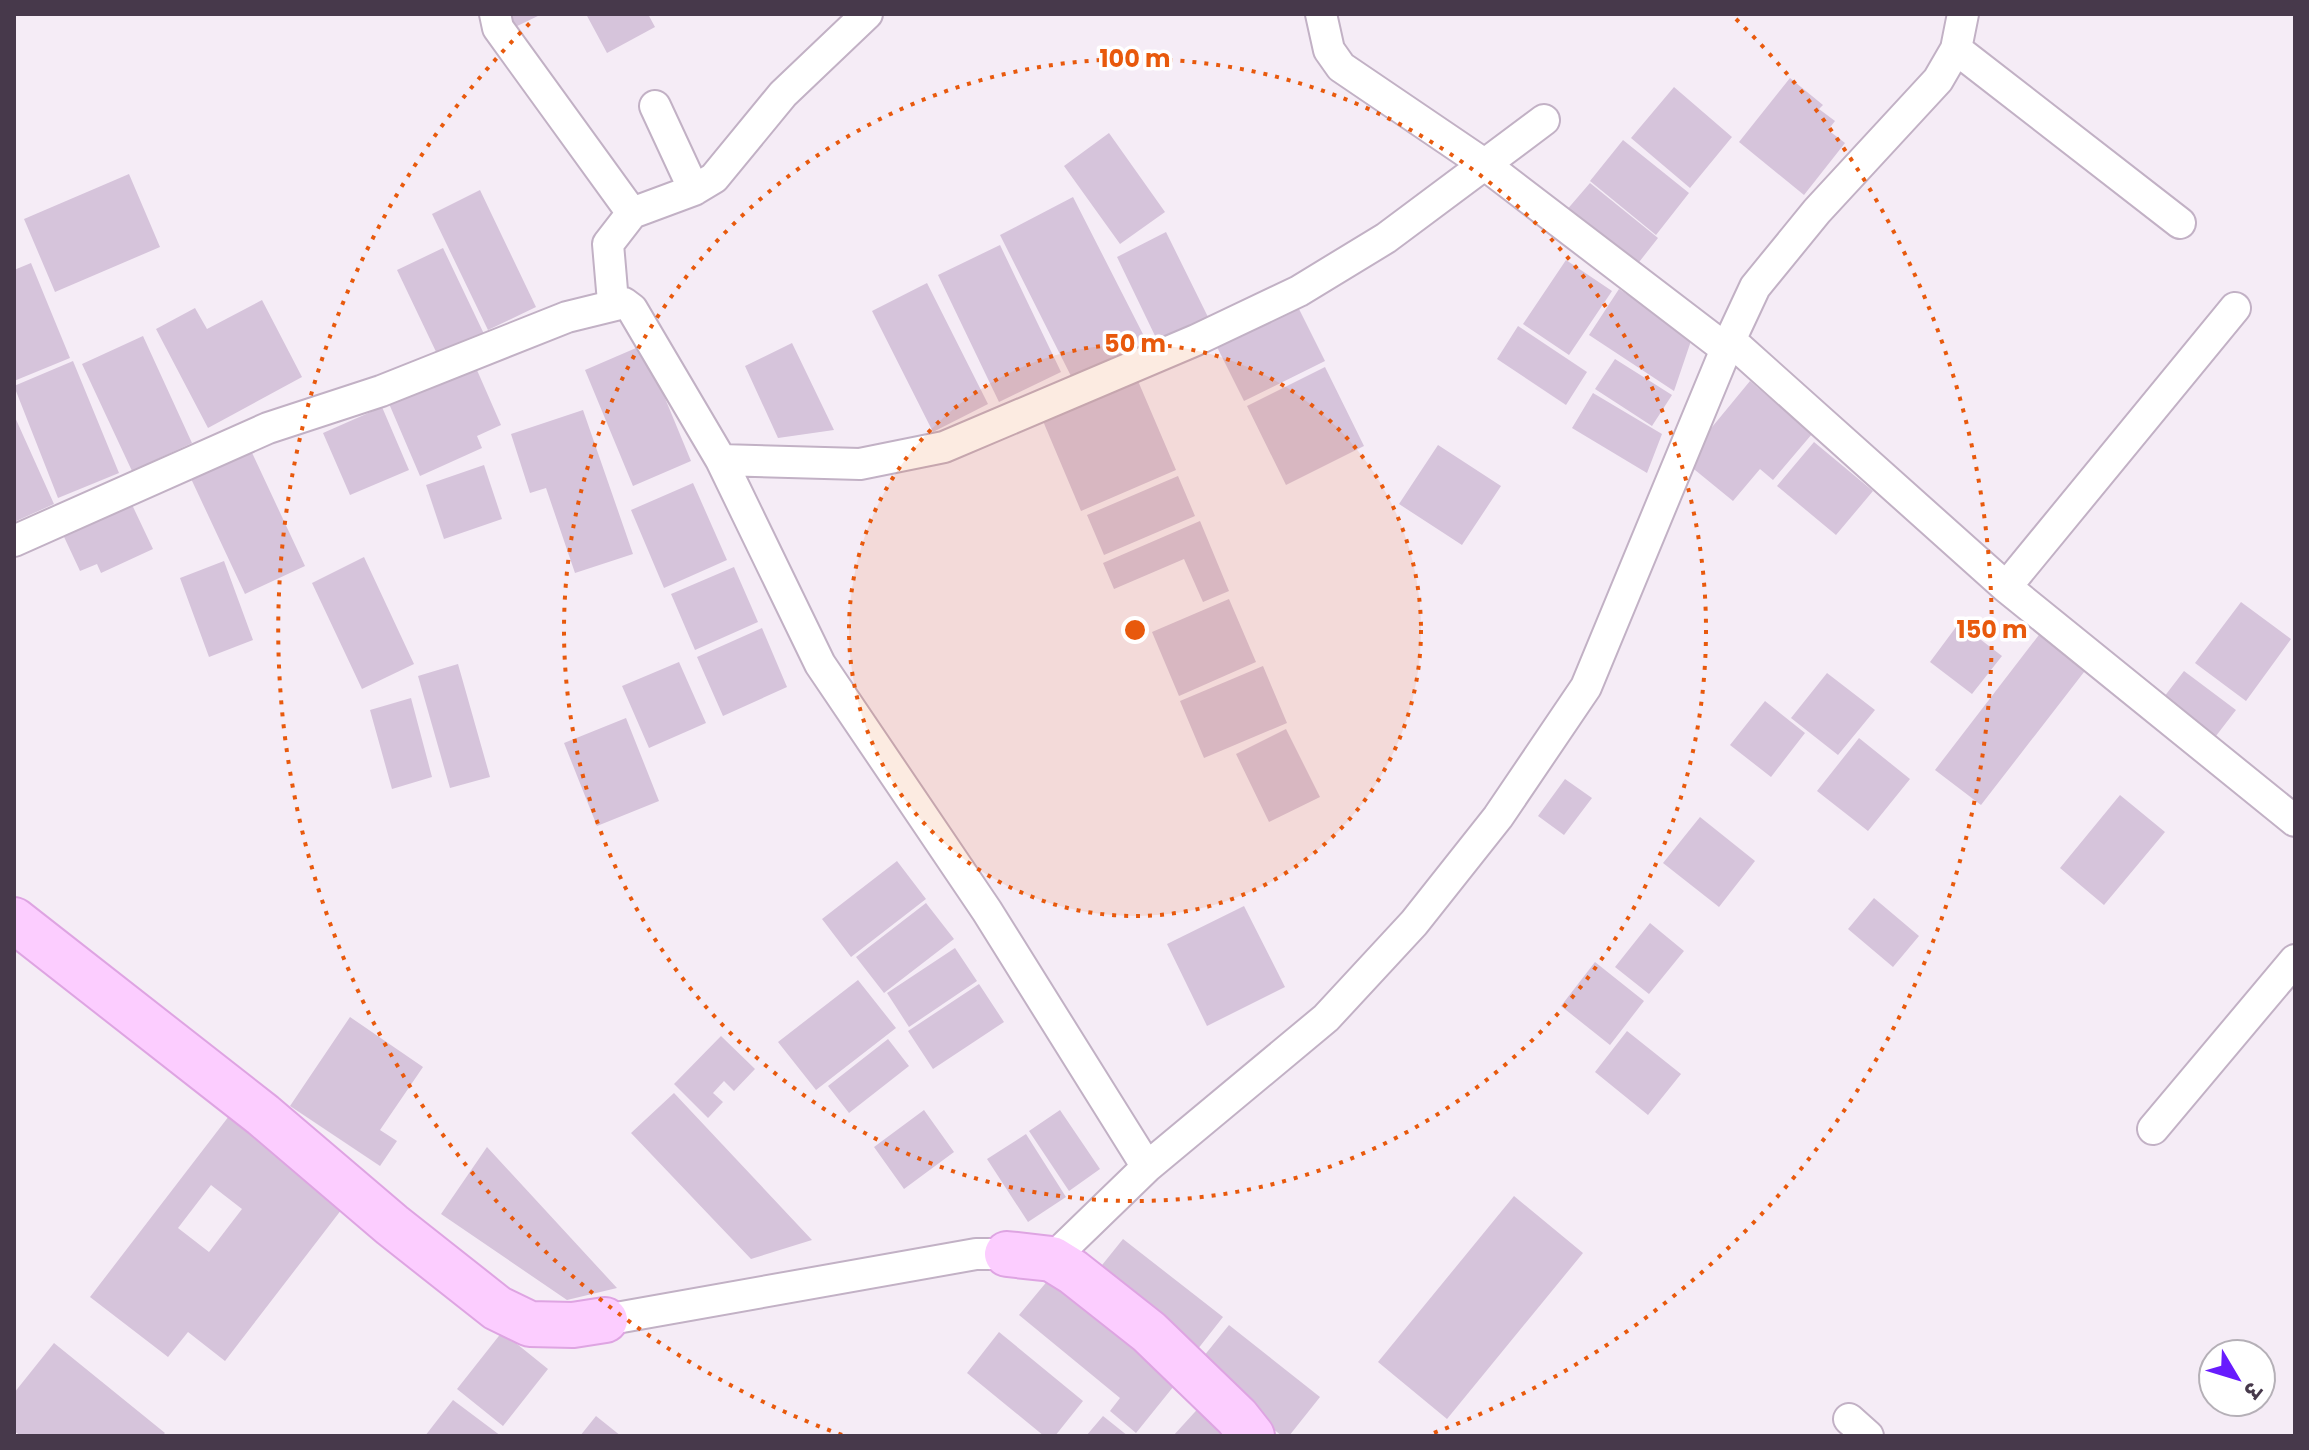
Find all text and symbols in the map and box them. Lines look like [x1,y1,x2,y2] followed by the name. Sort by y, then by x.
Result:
[1100,42,1170,75] text: 100 m
[1104,327,1166,360] text: 50 m
[1957,613,2027,646] text: 150 m
[1121,616,1149,644] centre of rings
[2197,1338,2277,1418] north arrow
[2236,1375,2269,1405] text: उ

